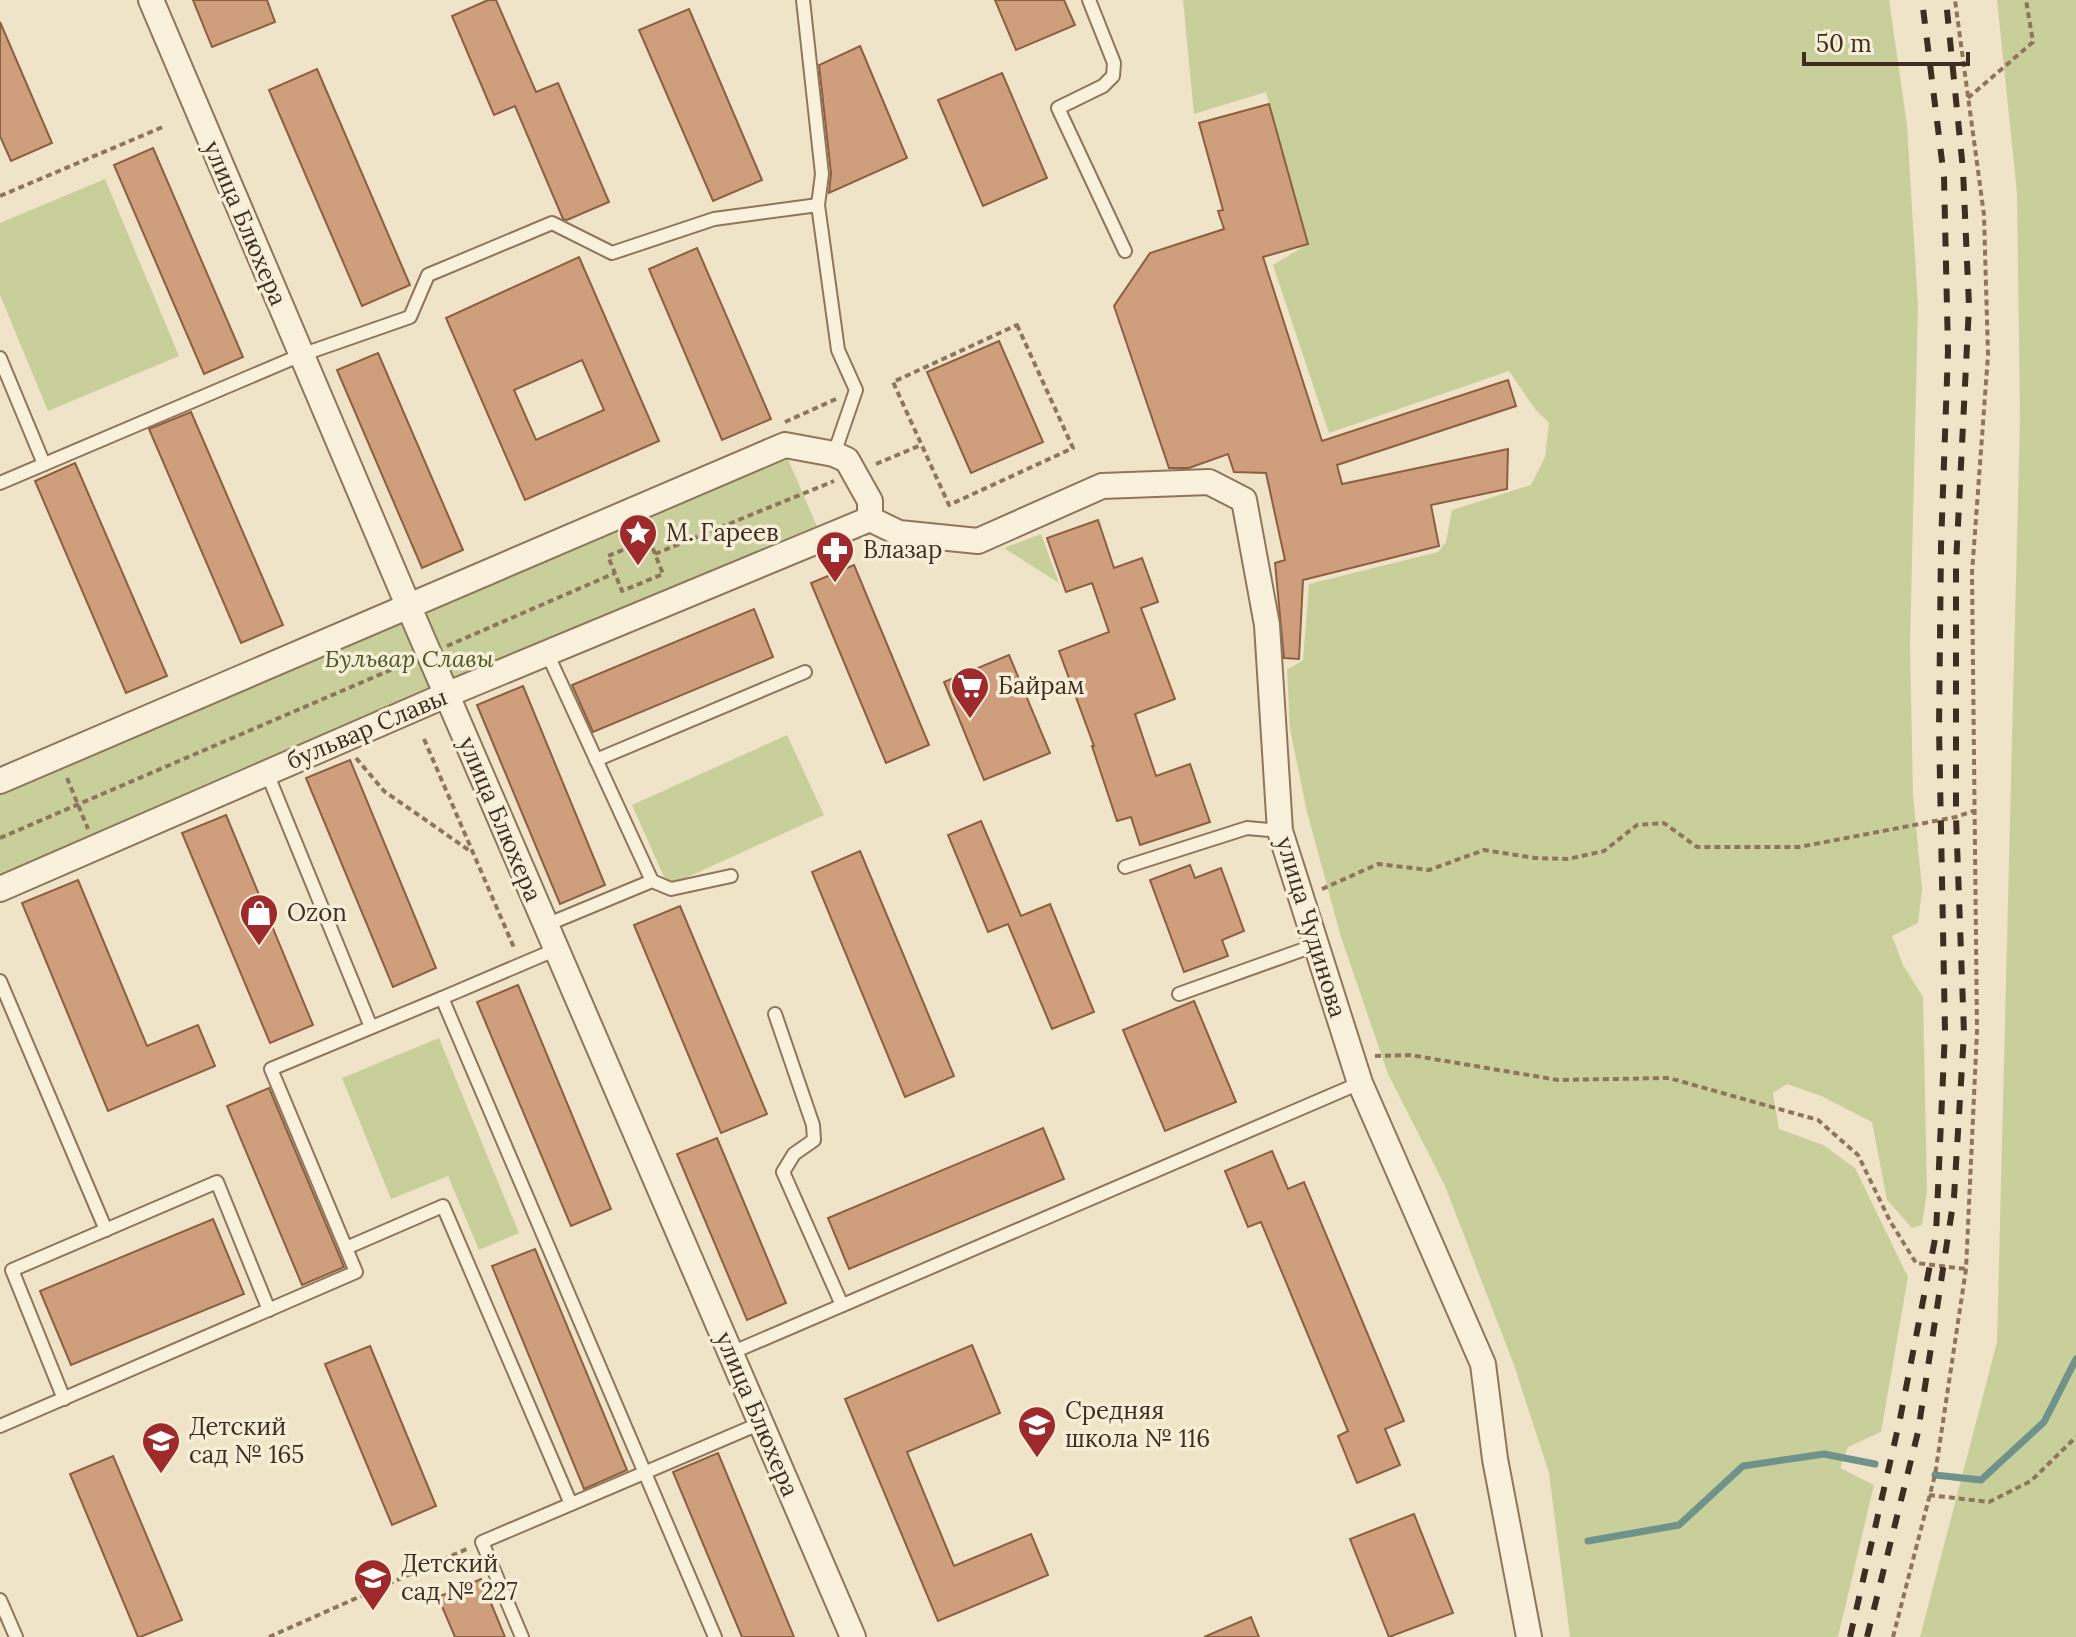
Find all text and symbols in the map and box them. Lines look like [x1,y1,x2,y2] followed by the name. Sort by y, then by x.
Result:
[1804,16,1968,66] scale bar
[1816,28,1872,59] text: 50 m
[197,136,294,310] street label: улица Блюхера
[617,512,659,567] place icon: М. Гареев
[666,517,779,548] place label: М. Гареев
[814,529,856,584] pharmacy icon: Влазар
[863,534,942,565] place label: Влазар
[324,643,494,674] park label: Бульвар Славы
[949,665,991,720] supermarket icon: Байрам
[998,670,1085,701] place label: Байрам
[282,681,452,776] street label: бульвар Славы
[452,732,549,906] street label: улица Блюхера
[1269,833,1354,1021] street label: улица Чудинова
[238,892,280,947] shop icon: Ozon
[287,897,347,928] place label: Ozon
[709,1327,806,1501] street label: улица Блюхера
[1065,1395,1210,1454] place label: Средняя школа № 116
[1016,1404,1058,1459] school or university icon: Средняя школа № 116
[189,1411,304,1470] place label: Детский сад № 165
[140,1420,182,1475] school or university icon: Детский сад № 165
[401,1548,518,1607] place label: Детский сад № 227
[352,1557,394,1612] school or university icon: Детский сад № 227

